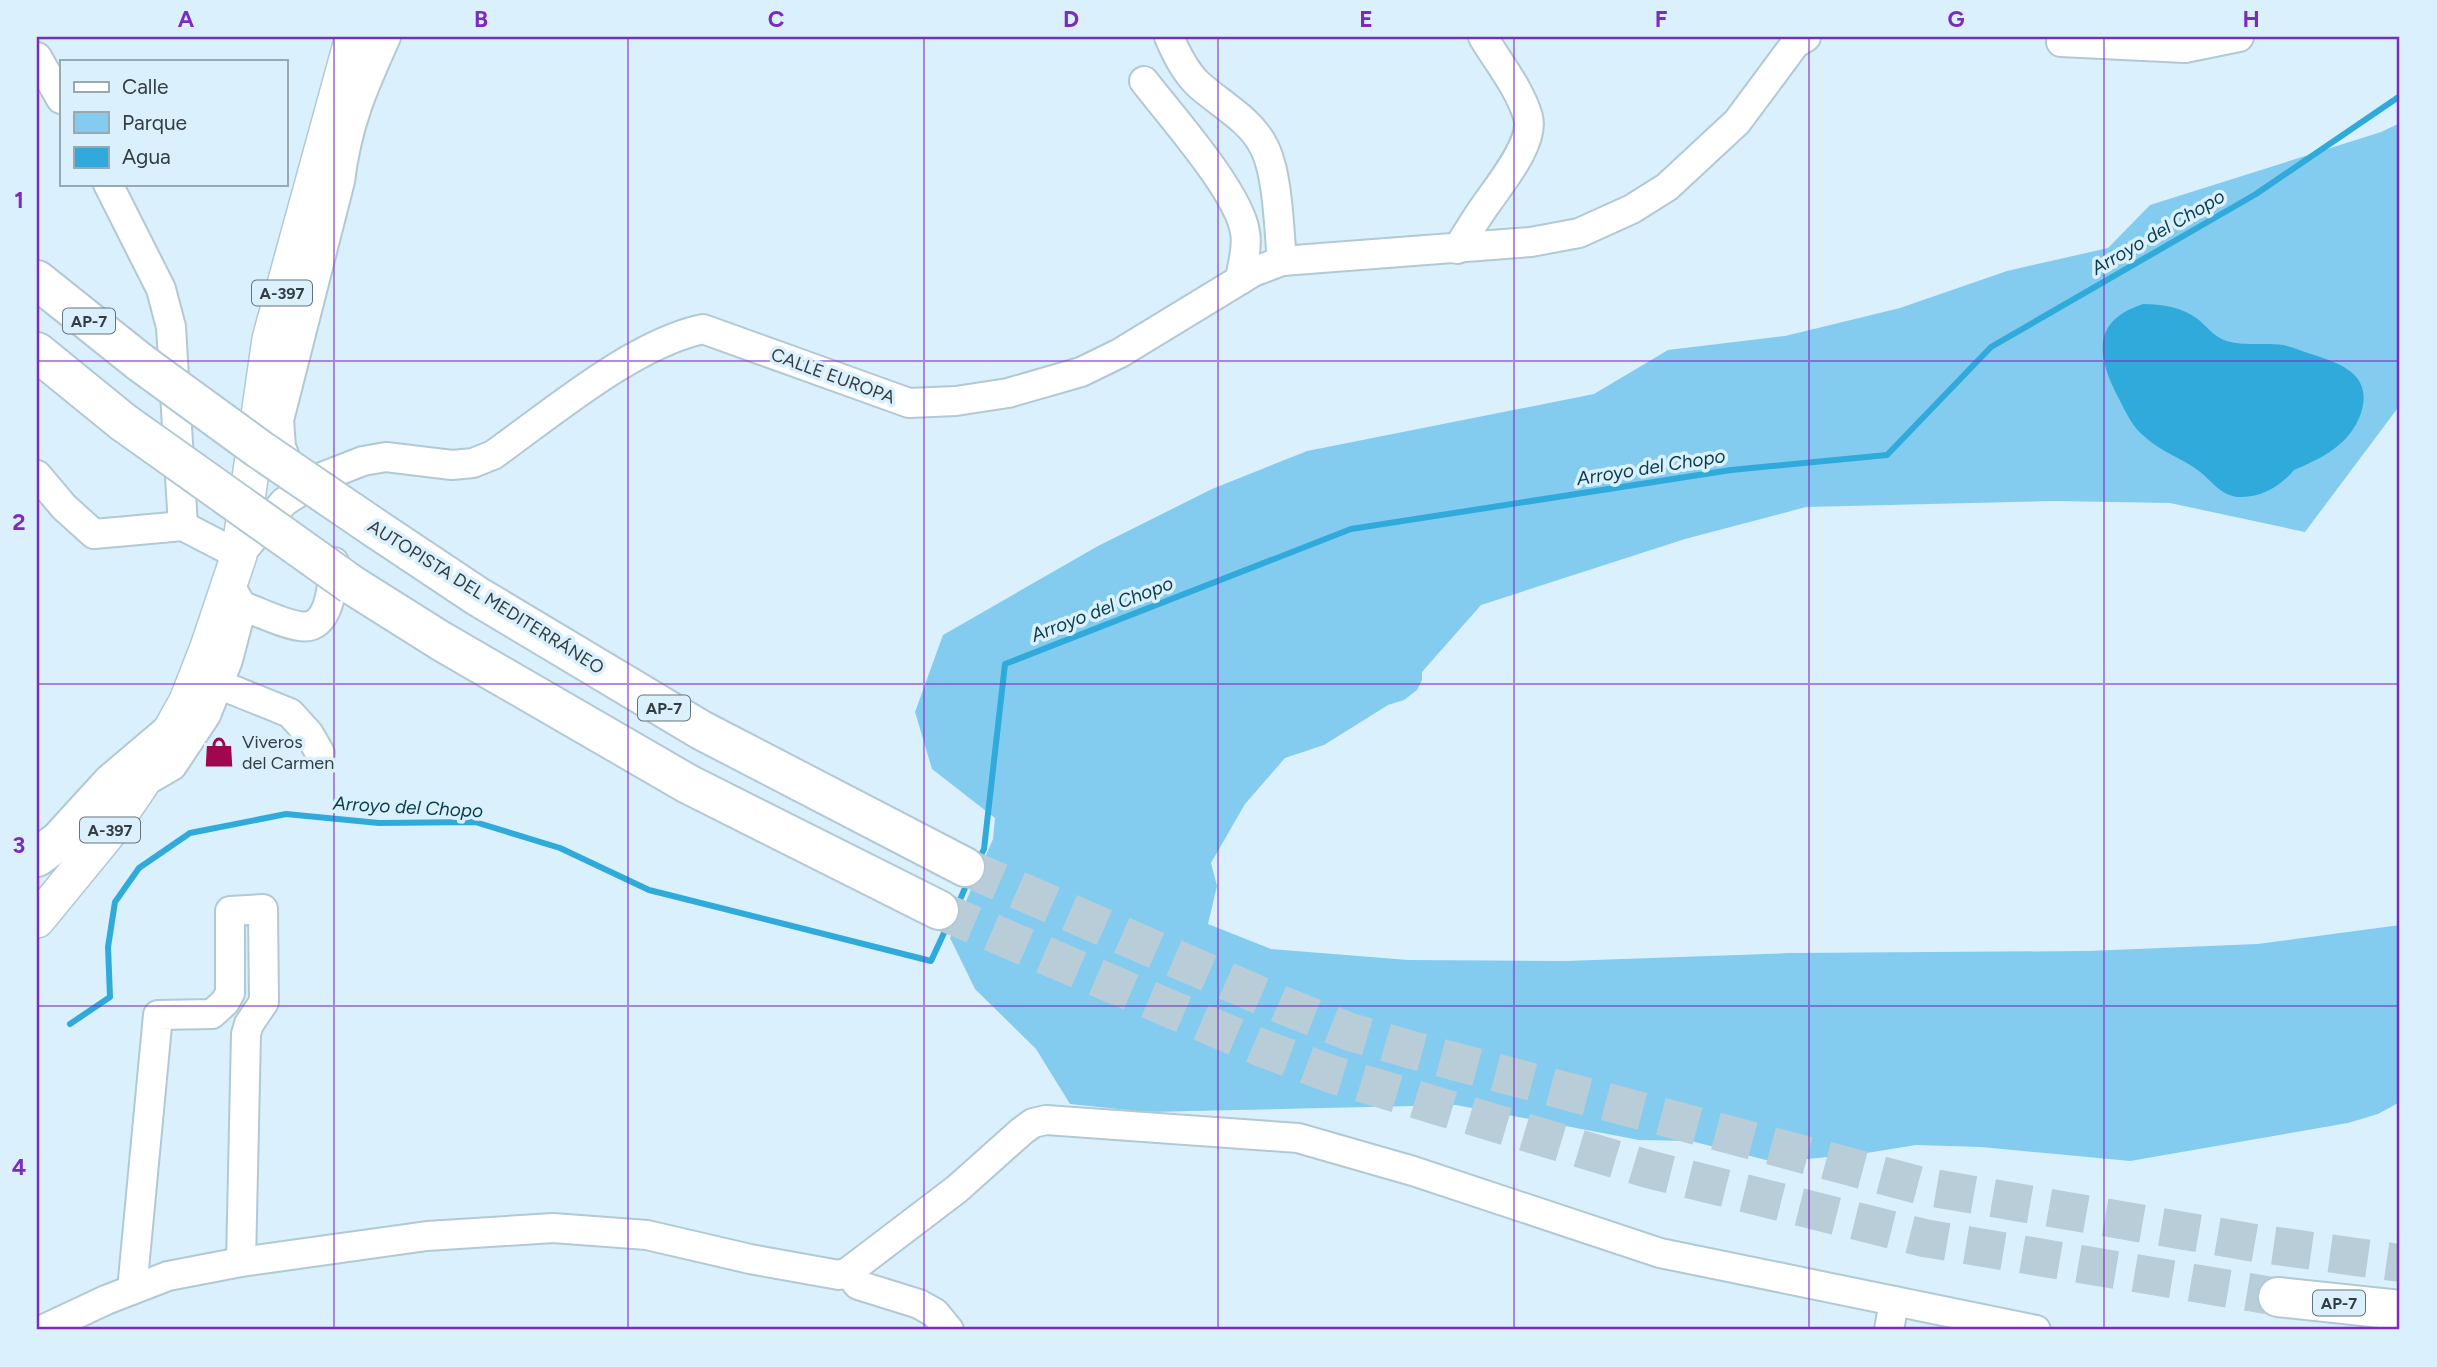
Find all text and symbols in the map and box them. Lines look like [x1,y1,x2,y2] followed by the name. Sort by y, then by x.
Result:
[178,5,195,33] text: A
[474,5,488,33] text: B
[768,5,785,33] text: C
[1063,5,1079,33] text: D
[1359,5,1373,33] text: E
[1655,5,1668,33] text: F
[1947,5,1965,33] text: G
[2242,5,2260,33] text: H
[60,60,287,186] legend
[122,74,169,99] text: Calle
[122,110,187,135] text: Parque
[122,144,171,169] text: Agua
[2086,184,2229,280] water label: Arroyo del Chopo
[14,186,24,214] text: 1
[252,280,312,306] road number: A-397
[63,308,115,334] road number: AP-7
[768,343,898,409] street label: CALLE EUROPA
[1574,444,1727,490] water label: Arroyo del Chopo
[12,508,26,536] text: 2
[364,515,608,679] street label: AUTOPISTA DEL MEDITERRÁNEO
[1027,571,1176,647] water label: Arroyo del Chopo
[638,695,690,720] road number: AP-7
[242,731,334,774] place label: Viveros del Carmen
[202,735,236,769] shop icon: Viveros del Carmen
[331,792,484,822] water label: Arroyo del Chopo
[80,818,140,842] road number: A-397
[13,831,25,859] text: 3
[12,1153,26,1181] text: 4
[2313,1290,2365,1316] road number: AP-7

